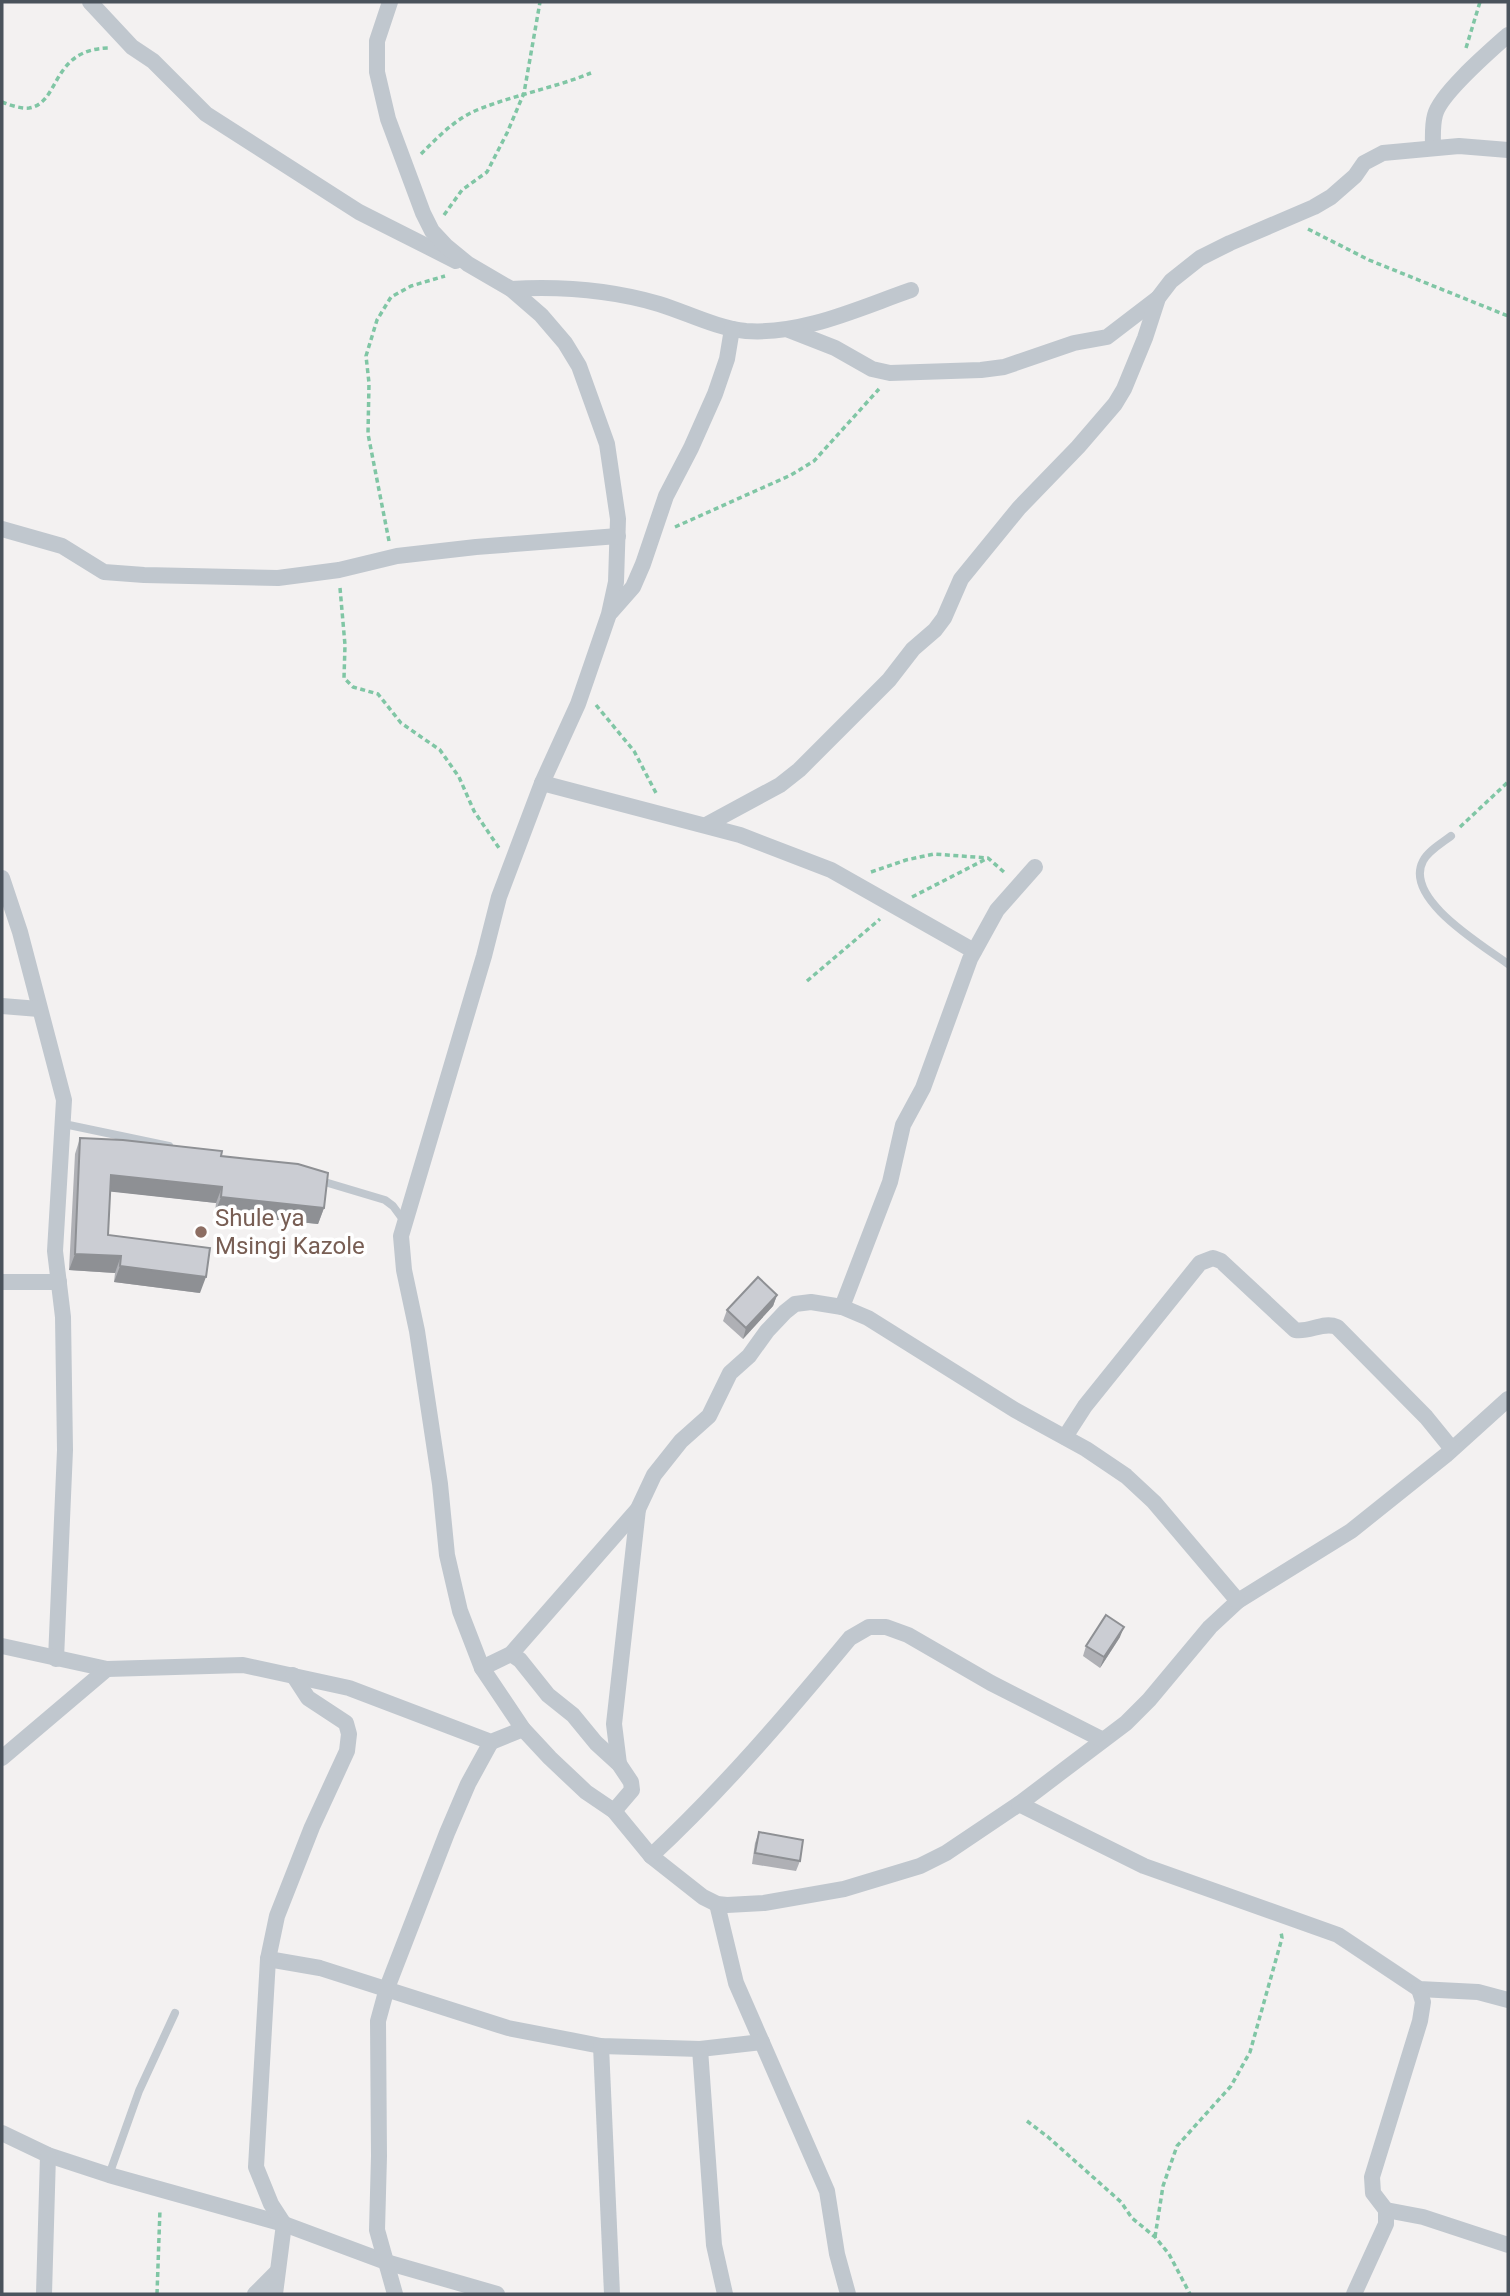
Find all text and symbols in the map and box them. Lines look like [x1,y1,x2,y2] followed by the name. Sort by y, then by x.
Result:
[215,1204,365,1260] place label: Shule ya Msingi Kazole
[193,1224,209,1240] marker: Shule ya Msingi Kazole

